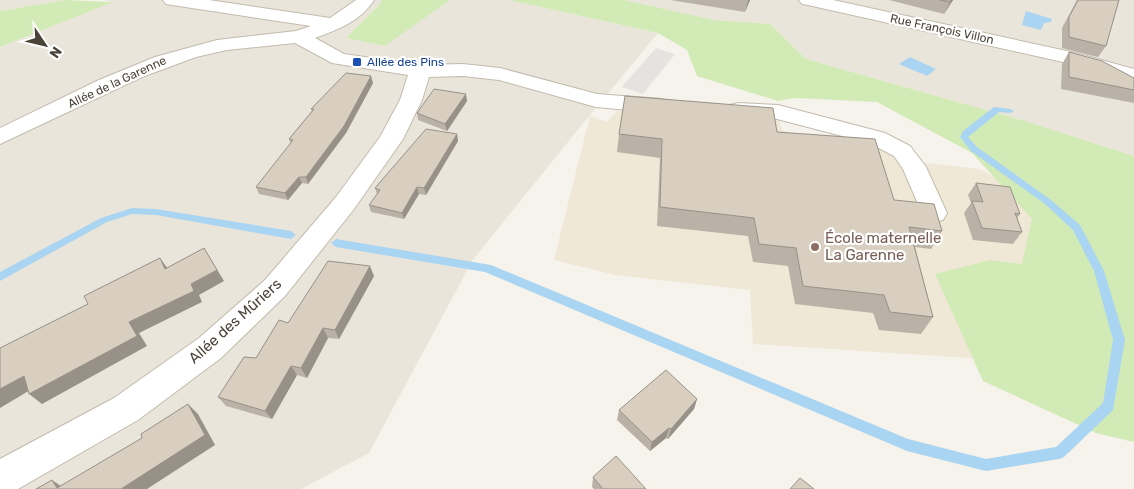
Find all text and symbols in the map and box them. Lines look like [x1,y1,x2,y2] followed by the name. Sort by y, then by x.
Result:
[889,11,995,47] street label: Rue François Villon
[20,20,70,70] north arrow
[45,43,65,61] text: N
[66,53,169,111] street label: Allée de la Garenne
[367,55,444,69] place label: Allée des Pins
[351,56,363,68] marker: Allée des Pins
[825,229,941,264] place label: École maternelle La Garenne
[809,241,821,253] marker: École maternelle La Garenne
[185,274,285,367] street label: Allée des Mûriers

